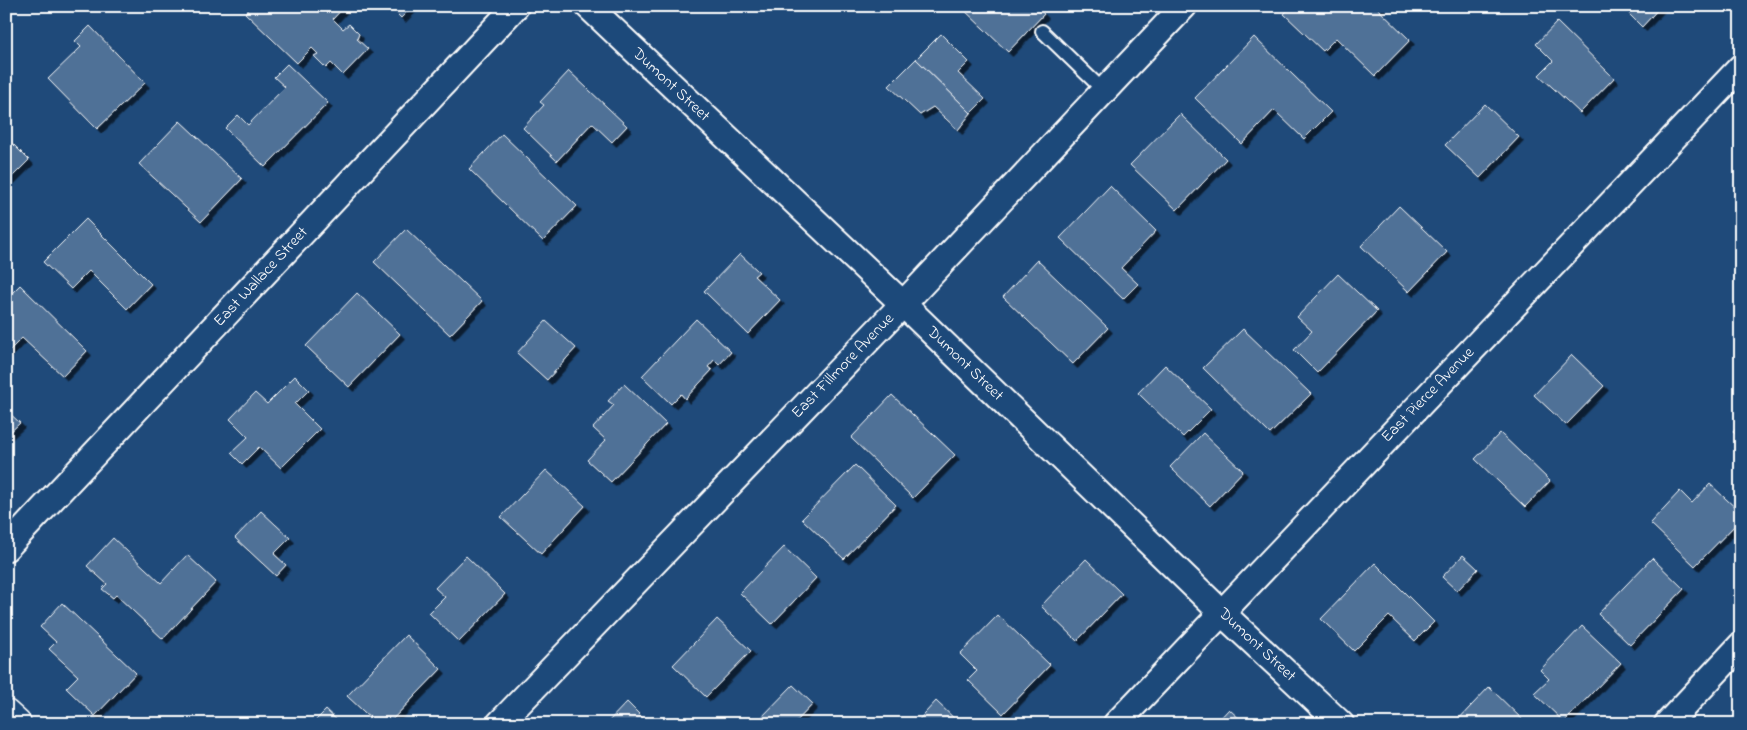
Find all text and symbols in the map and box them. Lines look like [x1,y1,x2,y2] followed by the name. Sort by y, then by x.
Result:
[626,42,716,128] street label: Dumont Street
[208,221,314,333] street label: East Wallace Street
[786,307,901,424] street label: East Fillmore Avenue
[920,320,1009,408] street label: Dumont Street
[1376,341,1481,448] street label: East Pierce Avenue
[1212,602,1302,688] street label: Dumont Street

